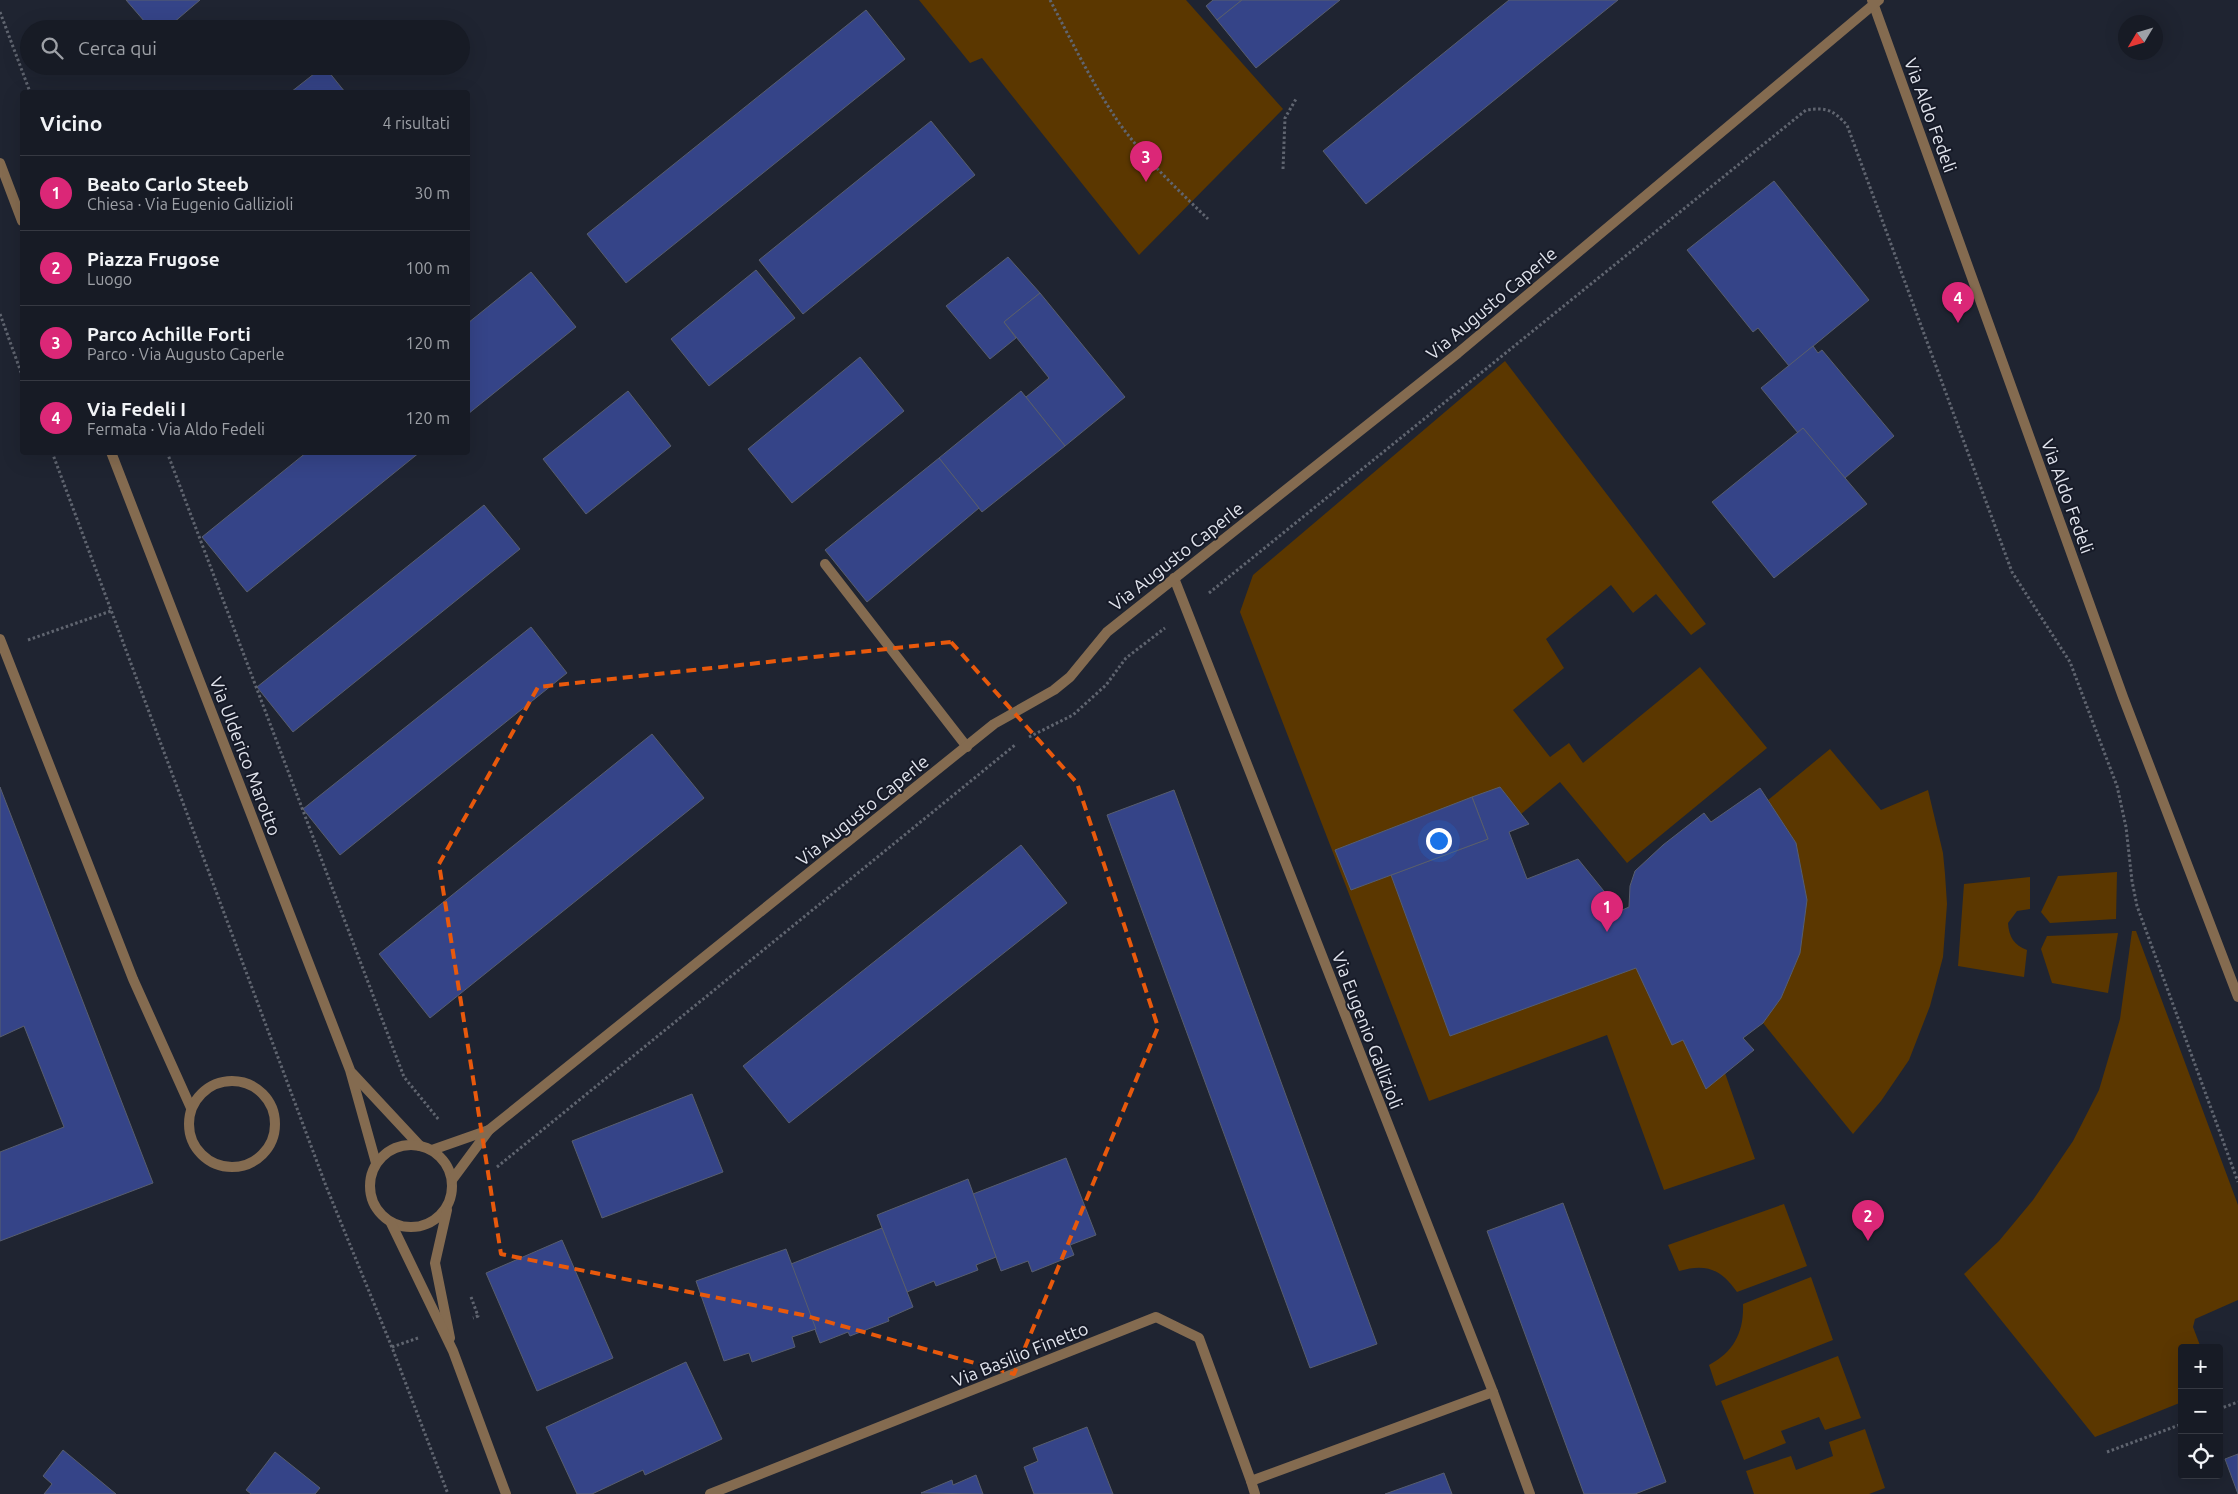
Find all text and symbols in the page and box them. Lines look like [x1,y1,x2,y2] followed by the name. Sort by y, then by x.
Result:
[2118,15,2163,60] north arrow
[20,20,470,75] search box
[38,34,66,62] icon: search
[78,37,157,59] text: Cerca qui
[1901,55,1961,175] street label: Via Aldo Fedeli
[40,111,102,135] text: Vicino
[382,114,450,132] text: 4 risultati
[1130,141,1162,182] pin: 3
[87,173,249,195] text: Beato Carlo Steeb
[51,184,61,202] text: 1
[414,184,450,202] text: 30 m
[87,195,293,213] text: Chiesa · Via Eugenio Gallizioli
[1422,243,1560,363] street label: Via Augusto Caperle
[87,248,220,270] text: Piazza Frugose
[51,259,61,277] text: 2
[405,259,450,277] text: 100 m
[87,270,132,288] text: Luogo
[1942,282,1974,323] pin: 4
[87,323,251,345] text: Parco Achille Forti
[51,334,61,352] text: 3
[405,334,450,352] text: 120 m
[87,345,285,363] text: Parco · Via Augusto Caperle
[87,398,186,420] text: Via Fedeli I
[51,409,61,427] text: 4
[405,409,450,427] text: 120 m
[87,420,265,438] text: Fermata · Via Aldo Fedeli
[2038,436,2098,556] street label: Via Aldo Fedeli
[1105,498,1247,614] street label: Via Augusto Caperle
[207,674,285,838] street label: Via Ulderico Marotto
[792,751,932,869] street label: Via Augusto Caperle
[1426,828,1452,854] your location
[1591,891,1623,932] pin: 1
[1329,949,1407,1111] street label: Via Eugenio Gallizioli
[1852,1200,1884,1241] pin: 2
[949,1318,1091,1390] street label: Via Basilio Finetto
[2178,1344,2223,1479] map controls
[2178,1344,2223,1389] button: +
[2178,1389,2223,1434] button: −
[2178,1434,2223,1479] button: locate

